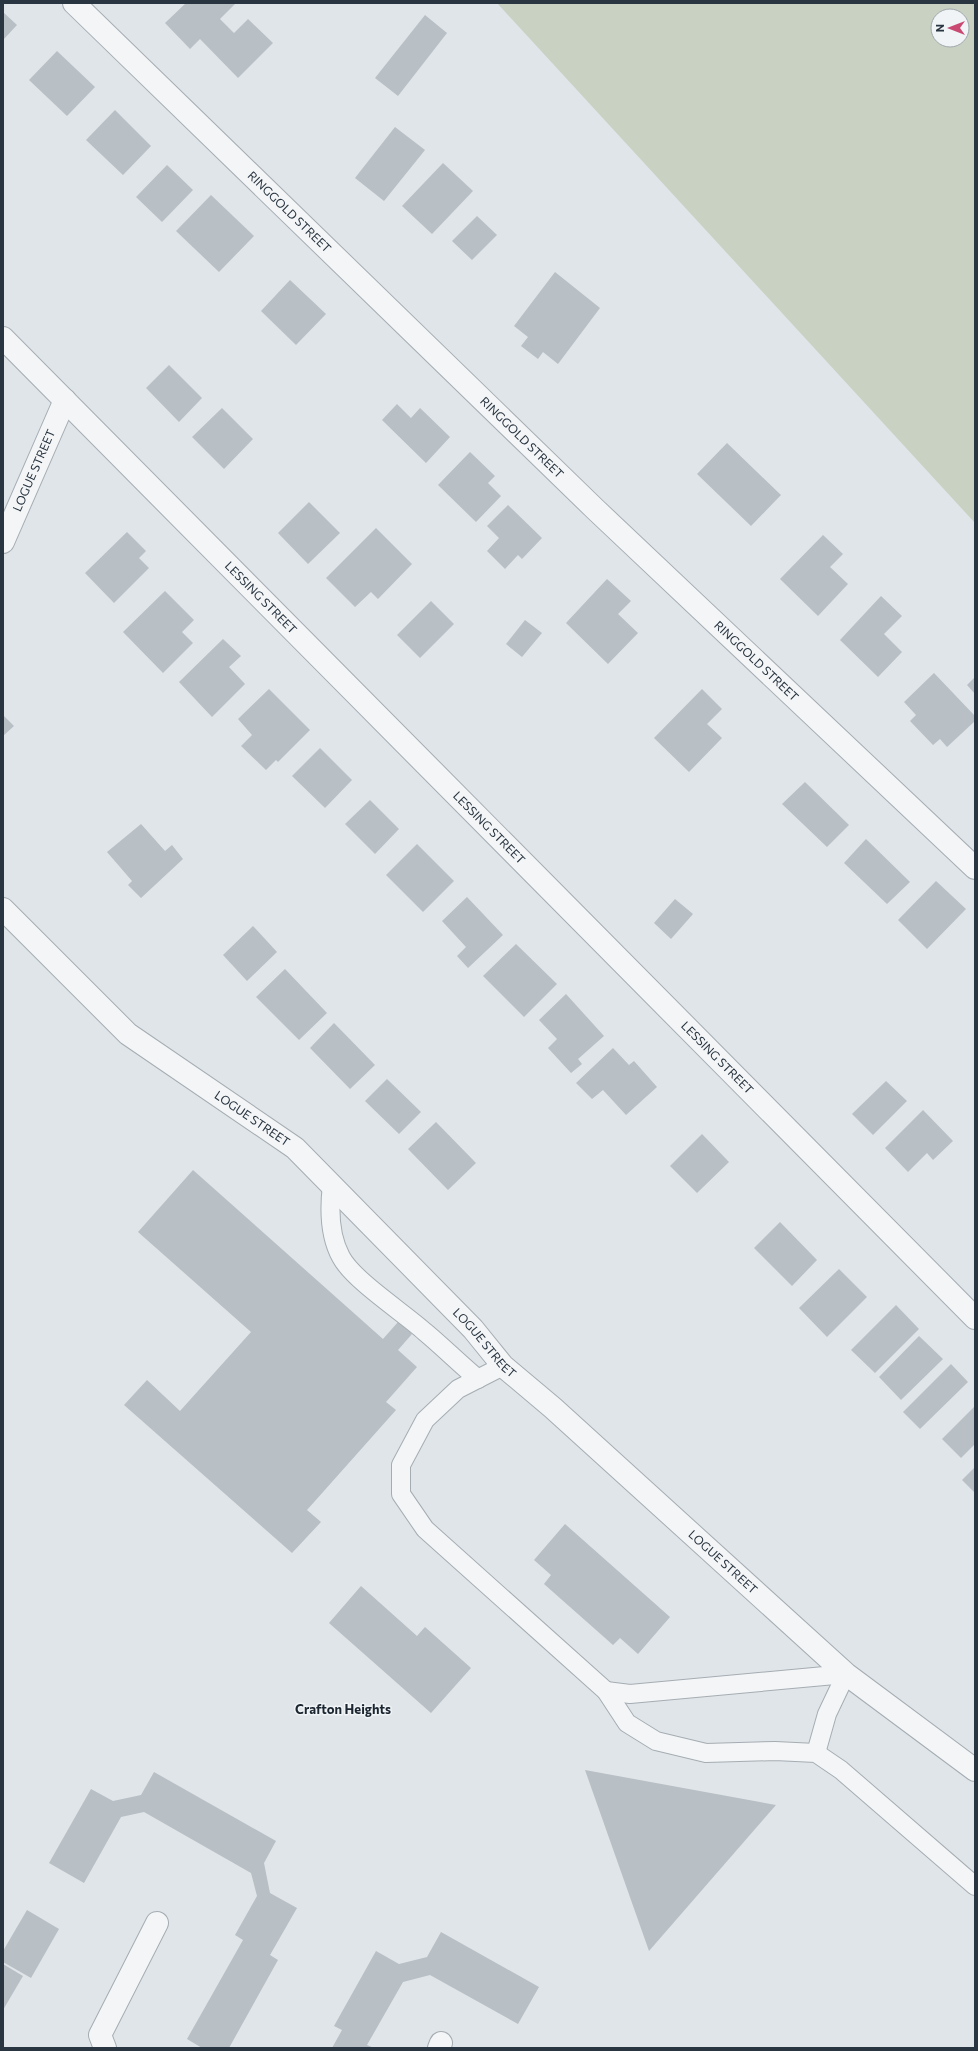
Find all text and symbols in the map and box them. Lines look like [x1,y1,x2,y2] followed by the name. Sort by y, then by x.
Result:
[930,8,970,48] north arrow
[933,24,946,32] text: N
[245,168,335,255] street label: RINGGOLD STREET
[478,394,567,481] street label: RINGGOLD STREET
[9,427,57,513] street label: LOGUE STREET
[223,558,301,636] street label: LESSING STREET
[712,618,802,704] street label: RINGGOLD STREET
[451,788,529,866] street label: LESSING STREET
[679,1018,757,1097] street label: LESSING STREET
[212,1087,293,1149] street label: LOGUE STREET
[451,1305,520,1380] street label: LOGUE STREET
[686,1527,761,1596] street label: LOGUE STREET
[295,1701,391,1717] district label: Crafton Heights

